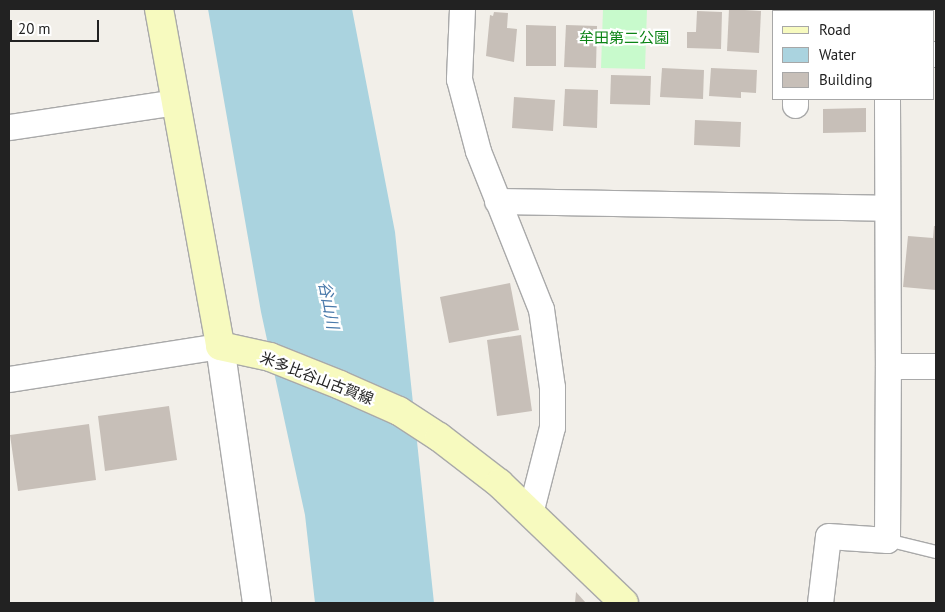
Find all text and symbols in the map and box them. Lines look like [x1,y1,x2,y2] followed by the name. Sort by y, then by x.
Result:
[12,10,101,42] scale bar
[772,10,935,100] legend
[18,19,51,38] text: 20 m
[819,20,851,39] text: Road
[579,29,669,47] park label: 牟田第二公園
[819,45,856,64] text: Water
[819,70,873,89] text: Building
[315,280,343,330] water label: 谷山川
[258,348,376,408] street label: 米多比谷山古賀線

